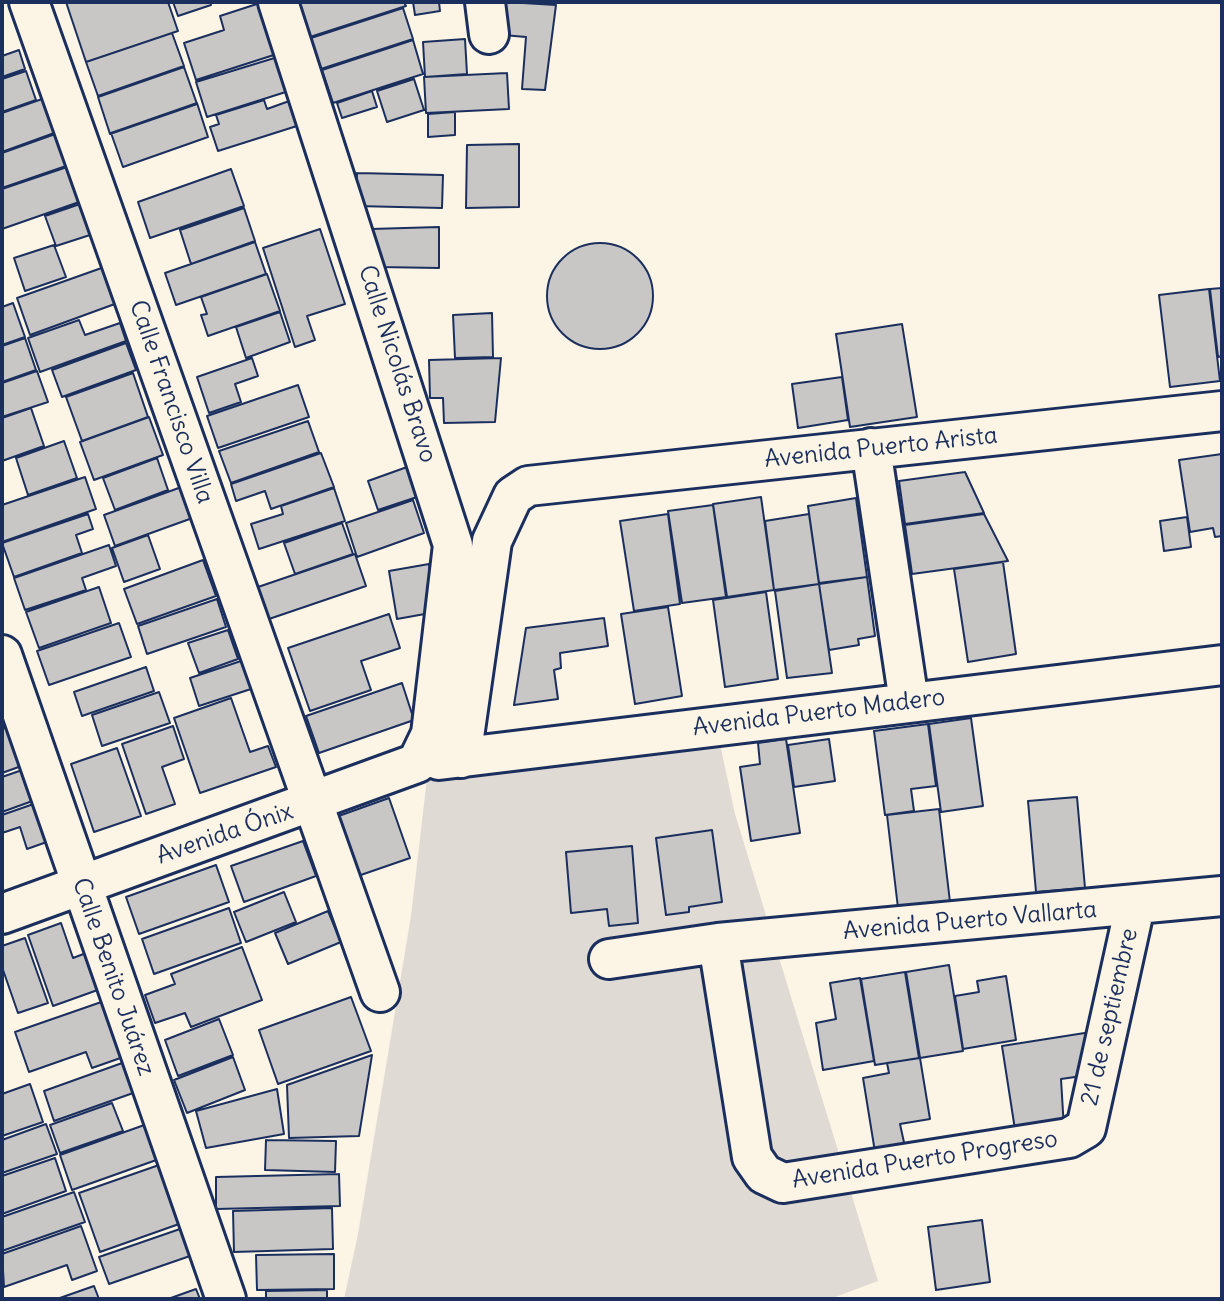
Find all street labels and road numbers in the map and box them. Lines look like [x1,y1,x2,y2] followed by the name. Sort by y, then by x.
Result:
[352,262,442,466] street label: Calle Nicolás Bravo
[123,297,219,507] street label: Calle Francisco Villa
[763,421,999,475] street label: Avenida Puerto Arista
[691,683,947,743] street label: Avenida Puerto Madero
[153,797,297,871] street label: Avenida Ónix
[66,874,160,1080] street label: Calle Benito Juárez
[842,896,1098,946] street label: Avenida Puerto Vallarta
[1076,926,1144,1108] street label: 21 de septiembre
[790,1125,1060,1195] street label: Avenida Puerto Progreso

